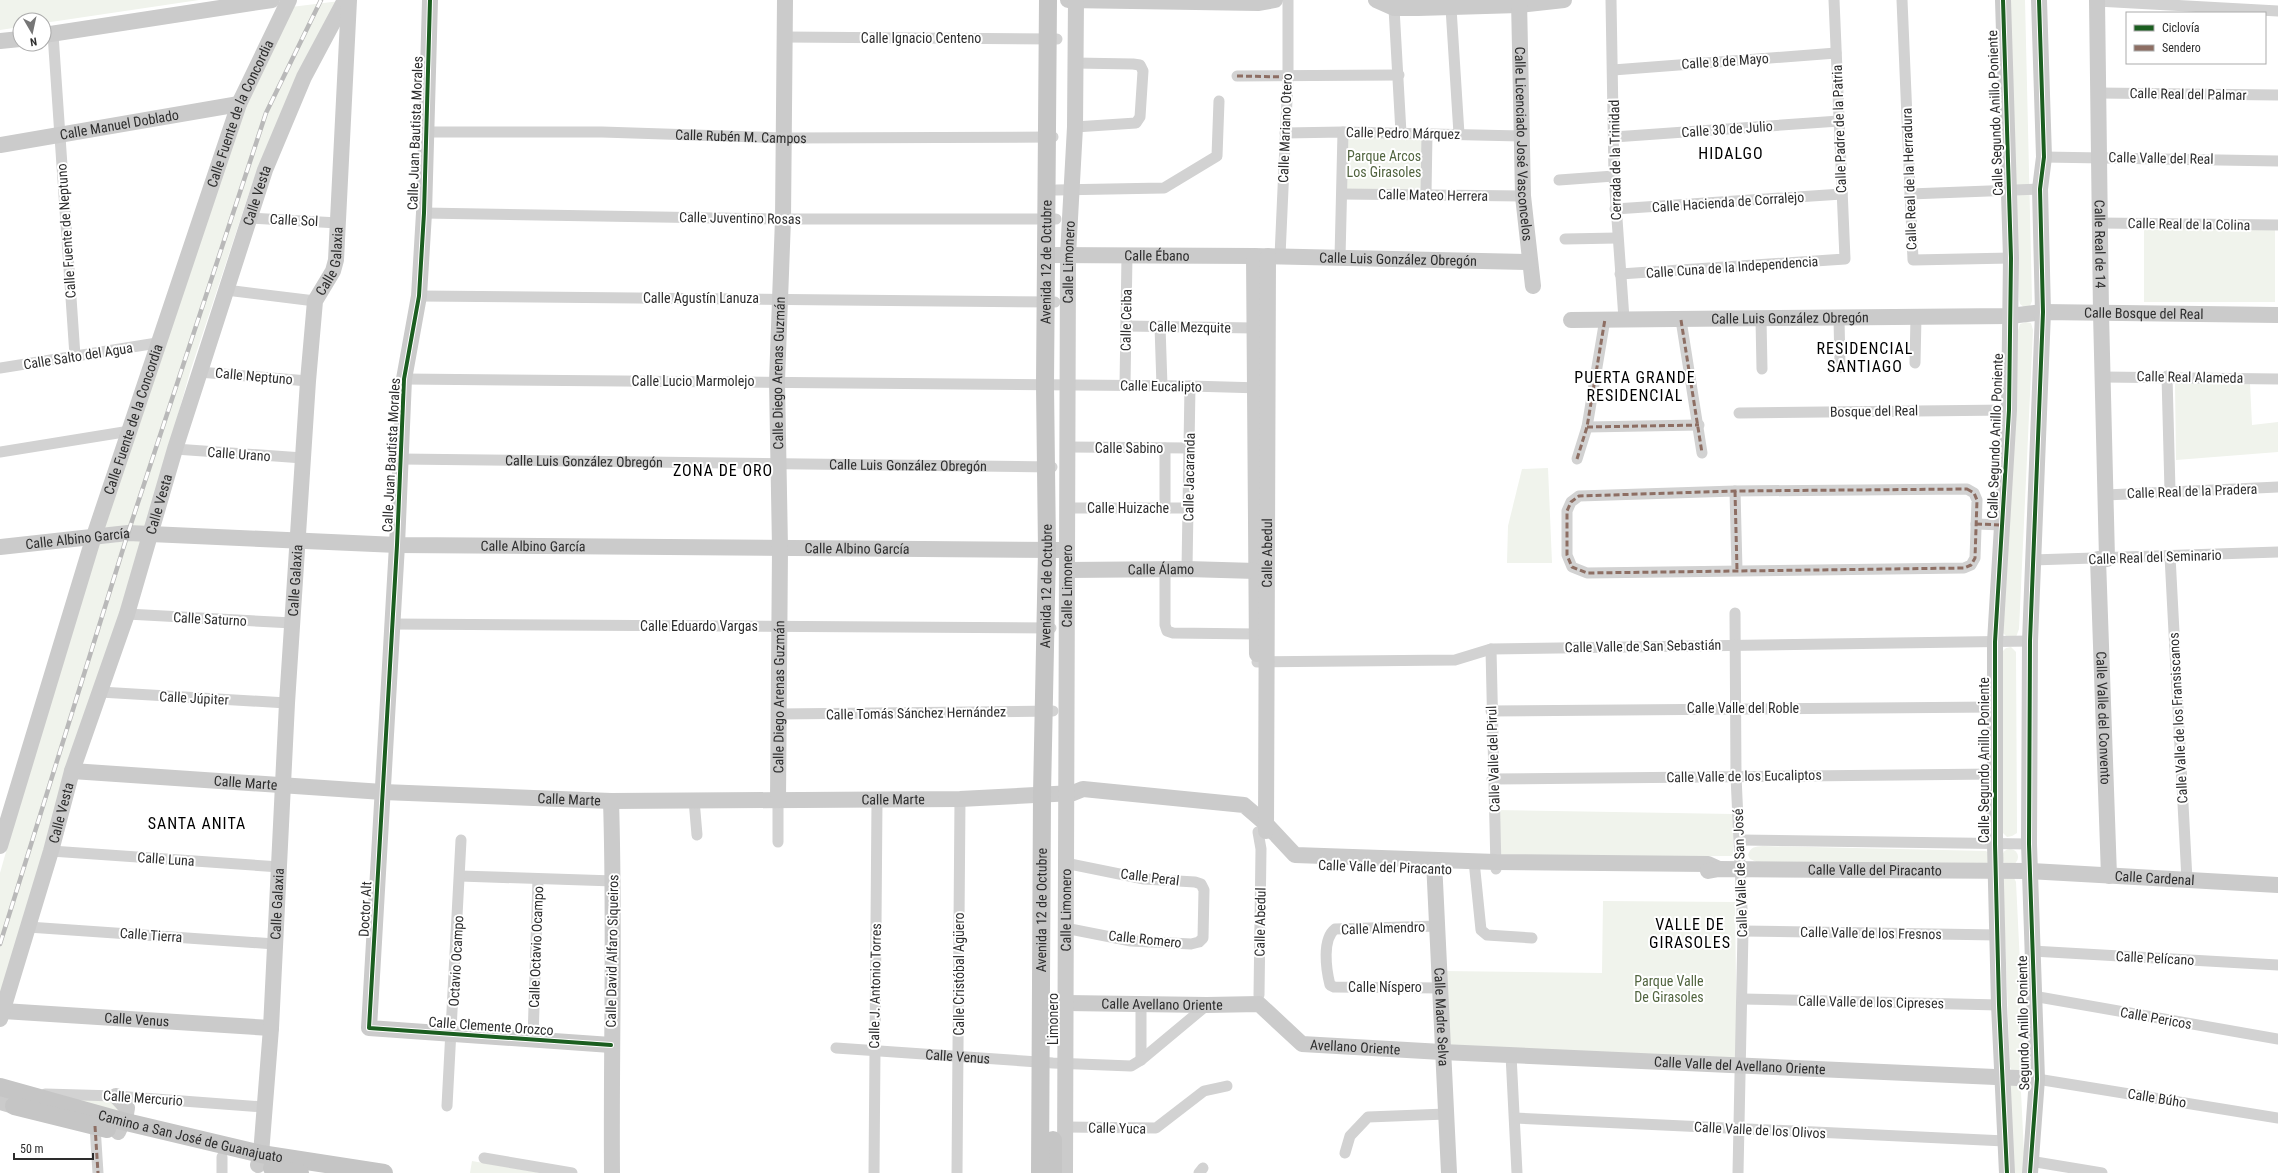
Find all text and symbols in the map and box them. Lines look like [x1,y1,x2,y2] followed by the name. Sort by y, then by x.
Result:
[12,12,52,52] north arrow
[2126,12,2266,64] legend
[2162,21,2200,35] text: Ciclovía
[1984,29,2006,196] street label: Calle Segundo Anillo Poniente
[861,30,981,46] street label: Calle Ignacio Centeno
[29,34,38,48] text: N
[204,37,277,189] street label: Calle Fuente de la Concordia
[2162,41,2201,55] text: Sendero
[1512,46,1536,242] street label: Calle Licenciado José Vasconcelos
[1681,50,1769,72] street label: Calle 8 de Mayo
[404,56,426,210] street label: Calle Juan Bautista Morales
[1829,64,1849,194] street label: Calle Padre de la Patria
[1275,73,1295,183] street label: Calle Mariano Otero
[2129,85,2247,103] street label: Calle Real del Palmar
[1606,99,1624,221] street label: Cerrada de la Trinidad
[58,106,180,143] street label: Calle Manuel Doblado
[1899,108,1919,250] street label: Calle Real de la Herradura
[1681,118,1773,140] street label: Calle 30 de Julio
[1346,124,1460,142] street label: Calle Pedro Márquez
[675,126,807,146] street label: Calle Rubén M. Campos
[1698,144,1764,163] district label: HIDALGO
[1346,148,1422,180] park label: Parque Arcos Los Girasoles
[2108,149,2214,167] street label: Calle Valle del Real
[53,163,79,299] street label: Calle Fuente de Neptuno
[240,163,274,227] street label: Calle Vesta
[1378,186,1488,204] street label: Calle Mateo Herrera
[1651,189,1805,215] street label: Calle Hacienda de Corralejo
[1037,199,1054,324] street label: Avenida 12 de Octubre
[2092,200,2109,288] street label: Calle Real de 14
[679,209,801,227] street label: Calle Juventino Rosas
[269,211,319,229] street label: Calle Sol
[2128,215,2250,233] street label: Calle Real de la Colina
[1060,220,1078,303] street label: Calle Limonero
[312,226,346,298] street label: Calle Galaxia
[1124,247,1190,264] street label: Calle Ébano
[1319,249,1477,269] street label: Calle Luis González Obregón
[1645,253,1819,281] street label: Calle Cuna de la Independencia
[1117,289,1135,351] street label: Calle Ceiba
[643,290,759,306] street label: Calle Agustín Lanuza
[769,296,788,450] street label: Calle Diego Arenas Guzmán
[2084,305,2204,322] street label: Calle Bosque del Real
[1711,309,1869,327] street label: Calle Luis González Obregón
[1149,318,1231,336] street label: Calle Mezquite
[22,339,134,373] street label: Calle Salto del Agua
[1817,339,1913,376] district label: RESIDENCIAL SANTIAGO
[100,342,166,497] street label: Calle Fuente de la Concordia
[1984,352,2006,519] street label: Calle Segundo Anillo Poniente
[215,365,293,387] street label: Calle Neptuno
[1574,368,1696,405] district label: PUERTA GRANDE RESIDENCIAL
[2137,368,2243,386] street label: Calle Real Alameda
[632,373,754,389] street label: Calle Lucio Marmolejo
[379,377,403,533] street label: Calle Juan Bautista Morales
[1120,377,1202,395] street label: Calle Eucalipto
[1830,402,1918,420] street label: Bosque del Real
[1180,433,1198,521] street label: Calle Jacaranda
[1095,440,1163,456] street label: Calle Sabino
[207,444,271,464] street label: Calle Urano
[505,452,663,470] street label: Calle Luis González Obregón
[829,456,987,474] street label: Calle Luis González Obregón
[673,461,773,480] district label: ZONA DE ORO
[143,472,175,536] street label: Calle Vesta
[2127,481,2257,501] street label: Calle Real de la Pradera
[1087,500,1170,516] street label: Calle Huizache
[1259,518,1275,588] street label: Calle Abedul
[1037,523,1055,648] street label: Avenida 12 de Octubre
[25,525,131,552] street label: Calle Albino García
[480,538,586,554] street label: Calle Albino García
[804,540,909,557] street label: Calle Albino García
[285,544,305,617] street label: Calle Galaxia
[1059,545,1075,627] street label: Calle Limonero
[2088,547,2222,567] street label: Calle Real del Seminario
[1128,560,1194,577] street label: Calle Álamo
[173,609,247,629] street label: Calle Saturno
[640,618,758,634] street label: Calle Eduardo Vargas
[770,620,787,774] street label: Calle Diego Arenas Guzmán
[2166,632,2190,804] street label: Calle Valle de los Fransiscanos
[1565,637,1721,655] street label: Calle Valle de San Sebastián
[2093,651,2114,785] street label: Calle Valle del Convento
[1976,677,1992,843] street label: Calle Segundo Anillo Poniente
[159,688,229,708] street label: Calle Júpiter
[1687,700,1800,716] street label: Calle Valle del Roble
[826,703,1006,723] street label: Calle Tomás Sánchez Hernández
[1483,706,1503,812] street label: Calle Valle del Pirul
[1666,767,1822,785] street label: Calle Valle de los Eucaliptos
[213,773,278,793] street label: Calle Marte
[45,781,77,845] street label: Calle Vesta
[537,790,602,809] street label: Calle Marte
[861,791,925,808] street label: Calle Marte
[1730,808,1750,938] street label: Calle Valle de San José
[148,814,246,833] district label: SANTA ANITA
[1033,847,1050,972] street label: Avenida 12 de Octubre
[137,849,195,869] street label: Calle Luna
[1318,857,1452,877] street label: Calle Valle del Piracanto
[1808,862,1942,878] street label: Calle Valle del Piracanto
[1120,865,1180,889] street label: Calle Peral
[267,868,287,940] street label: Calle Galaxia
[2114,868,2195,888] street label: Calle Cardenal
[1058,869,1074,951] street label: Calle Limonero
[603,874,621,1028] street label: Calle David Alfaro Siqueiros
[356,881,374,937] street label: Doctor Alt
[526,886,546,1008] street label: Calle Octavio Ocampo
[1251,887,1269,957] street label: Calle Abedul
[951,912,967,1036] street label: Calle Cristóbal Agüero
[446,915,466,1007] street label: Octavio Ocampo
[1649,915,1731,952] district label: VALLE DE GIRASOLES
[1341,919,1425,937] street label: Calle Almendro
[866,923,884,1049] street label: Calle J. Antonio Torres
[1800,924,1942,942] street label: Calle Valle de los Fresnos
[119,925,183,945] street label: Calle Tierra
[1108,927,1182,951] street label: Calle Romero
[2115,948,2195,968] street label: Calle Pelícano
[2014,955,2032,1091] street label: Segundo Anillo Poniente
[1431,967,1452,1066] street label: Calle Madre Selva
[1634,973,1704,1005] park label: Parque Valle De Girasoles
[1348,979,1422,995] street label: Calle Níspero
[1045,993,1061,1045] street label: Limonero
[1798,993,1944,1011] street label: Calle Valle de los Cipreses
[1101,996,1223,1013] street label: Calle Avellano Oriente
[2119,1004,2193,1032] street label: Calle Pericos
[104,1009,170,1030] street label: Calle Venus
[428,1014,554,1038] street label: Calle Clemente Orozco
[1310,1036,1401,1058] street label: Avellano Oriente
[925,1046,991,1067] street label: Calle Venus
[1654,1054,1826,1077] street label: Calle Valle del Avellano Oriente
[2127,1085,2187,1111] street label: Calle Búho
[103,1087,183,1109] street label: Calle Mercurio
[97,1107,284,1165] street label: Camino a San José de Guanajuato
[1088,1119,1146,1137] street label: Calle Yuca
[1694,1119,1826,1141] street label: Calle Valle de los Olivos
[14,1135,93,1161] scale bar
[20,1142,44,1156] text: 50 m

